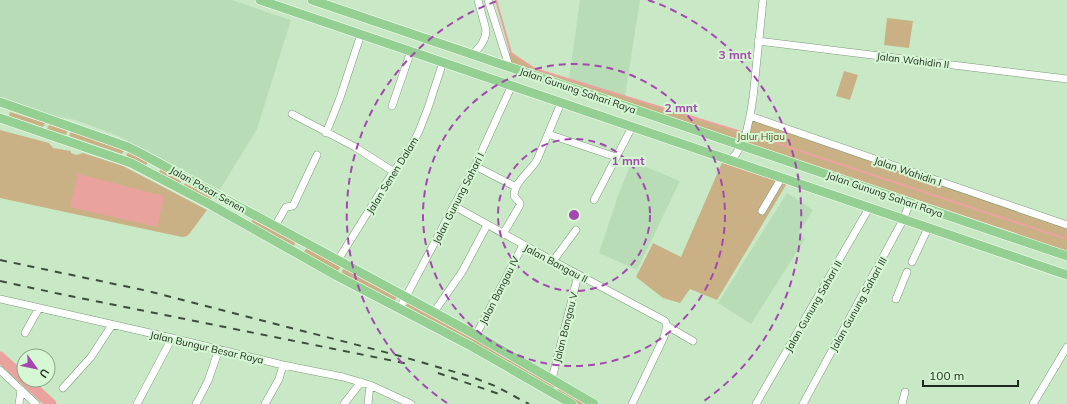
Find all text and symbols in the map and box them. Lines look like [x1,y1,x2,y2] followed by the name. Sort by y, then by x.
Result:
[718,47,752,62] text: 3 mnt
[876,50,950,71] street label: Jalan Wahidin II
[518,64,638,116] street label: Jalan Gunung Sahari Raya
[664,100,698,115] text: 2 mnt
[737,130,785,143] park label: Jalur Hijau
[364,134,421,216] street label: Jalan Senen Dalam
[430,150,487,246] street label: Jalan Gunung Sahari I
[611,153,645,168] text: 1 mnt
[872,154,943,189] street label: Jalan Wahidin I
[168,163,248,216] street label: Jalan Pasar Senen
[825,168,945,220] street label: Jalan Gunung Sahari Raya
[567,208,581,222] centre of rings
[522,241,590,286] street label: Jalan Bangau II
[477,254,522,326] street label: Jalan Bangau IV
[827,255,890,354] street label: Jalan Gunung Sahari III
[782,258,845,354] street label: Jalan Gunung Sahari II
[550,291,581,364] street label: Jalan Bangau V
[149,328,265,367] street label: Jalan Bungur Besar Raya
[16,348,56,388] north arrow
[923,362,1018,388] scale bar
[36,366,52,381] text: U
[929,368,964,383] text: 100 m

